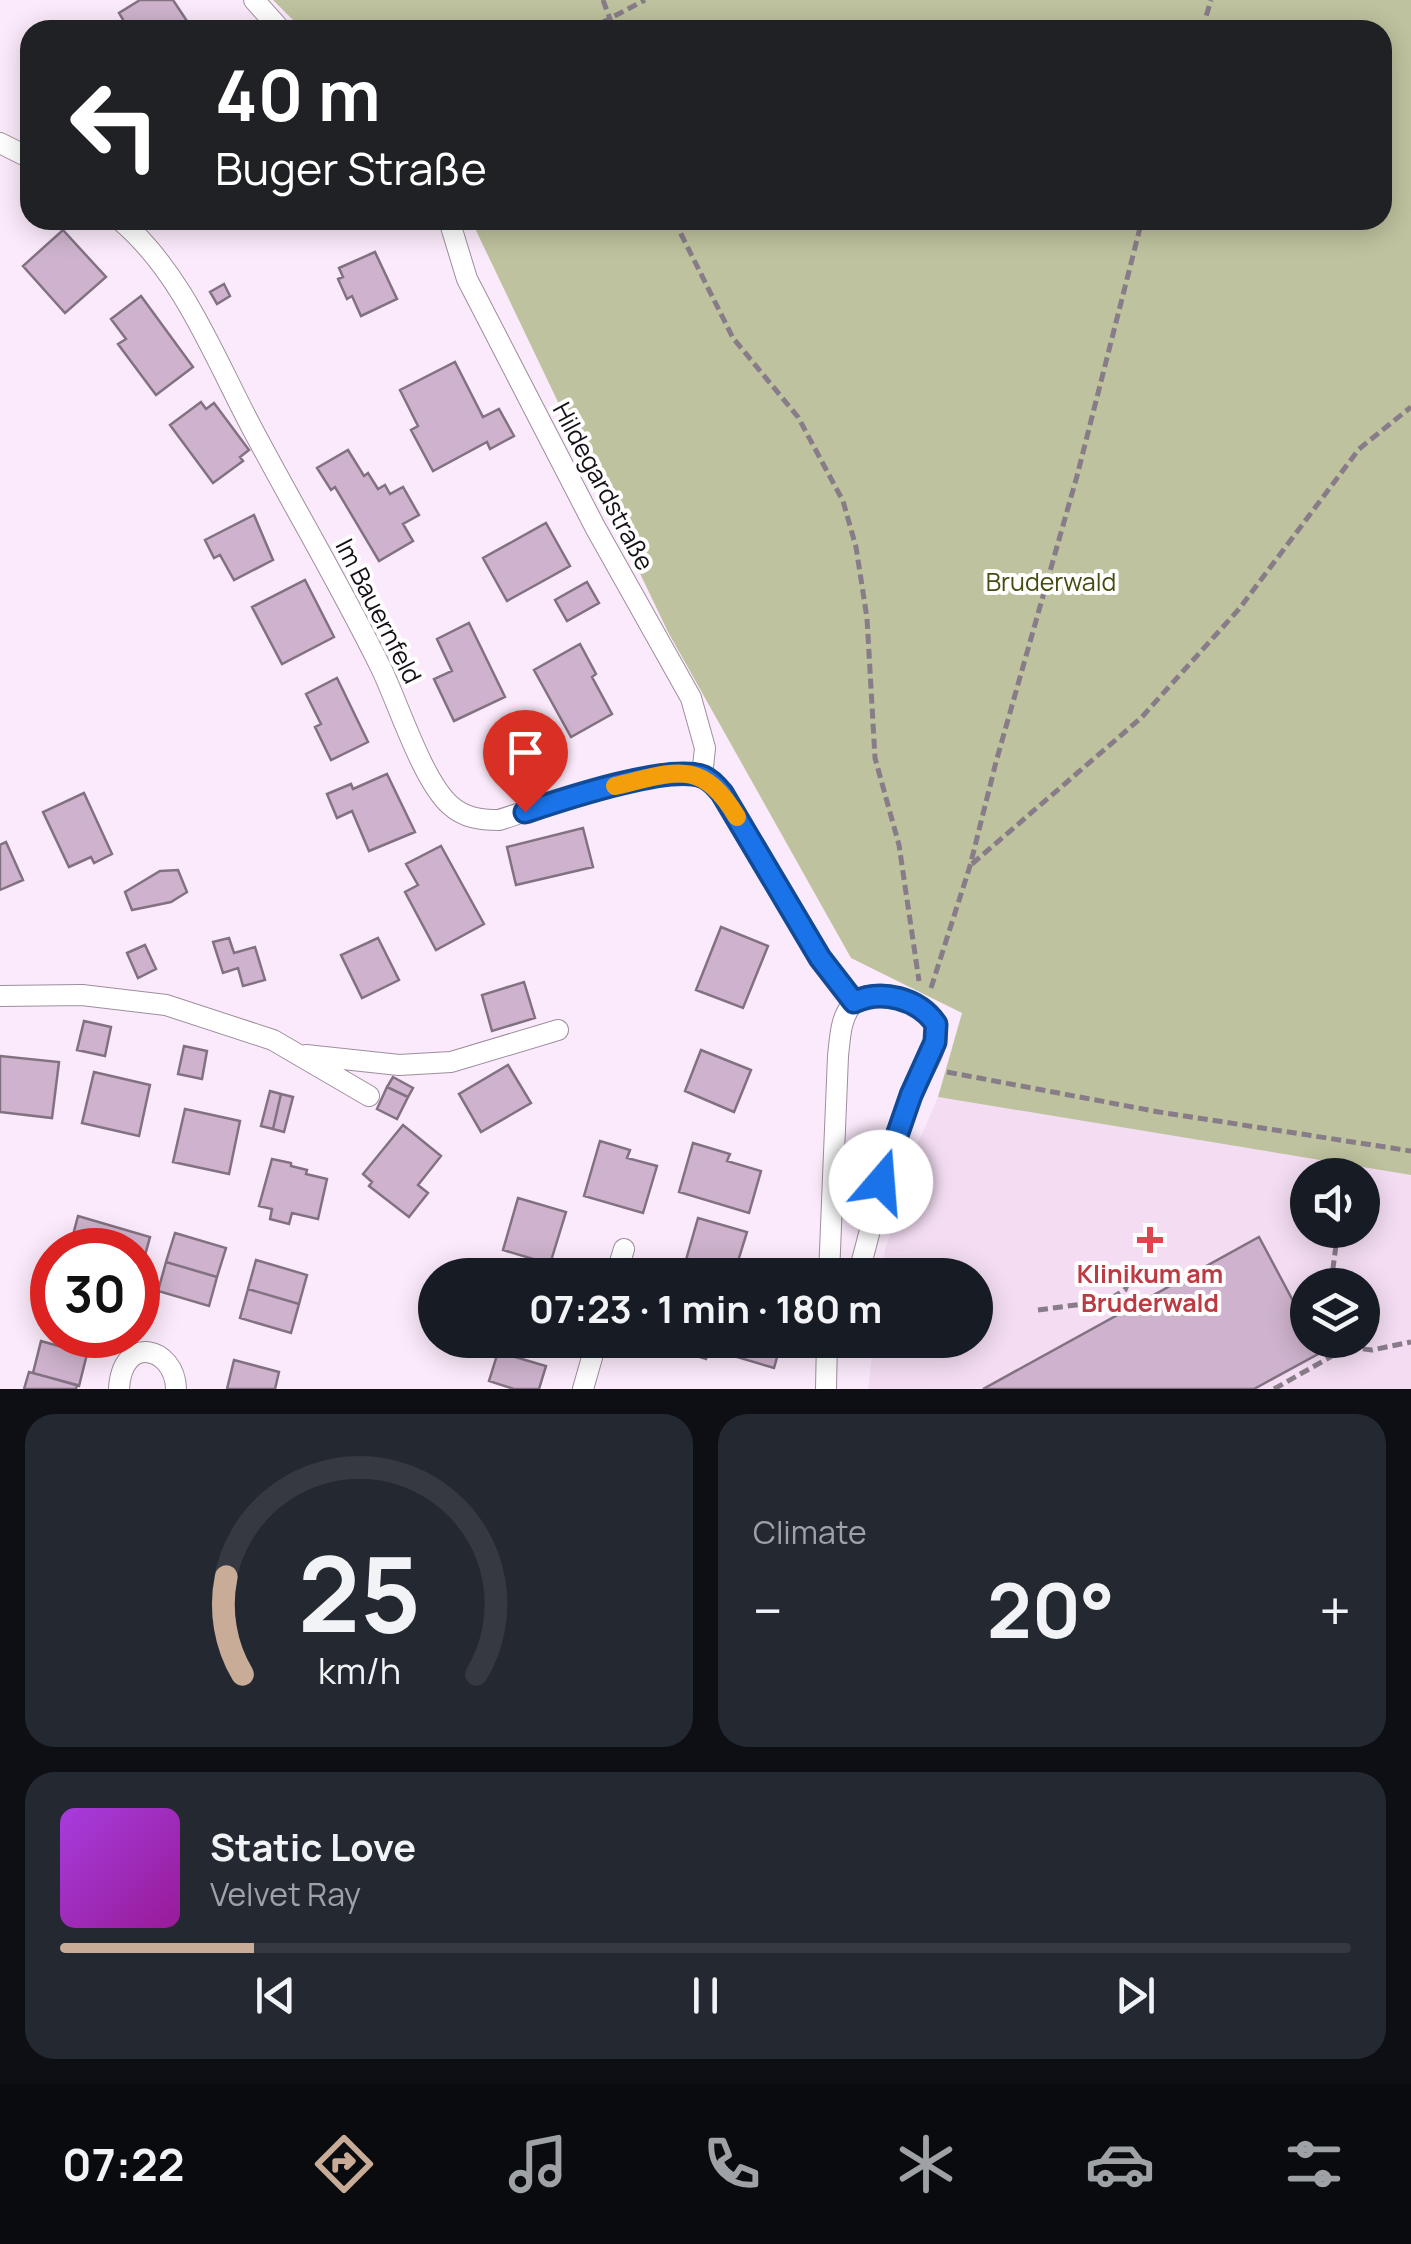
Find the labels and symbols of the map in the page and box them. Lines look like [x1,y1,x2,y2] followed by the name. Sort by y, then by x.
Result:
[545,396,663,576] street label: Hildegardstraße
[327,533,431,689] street label: Im Bauernfeld
[986,564,1116,599] park label: Bruderwald
[483,710,568,813] pin
[829,1130,933,1234] position arrow
[1137,1227,1163,1253] marker: Klinikum am Bruderwald
[30,1228,160,1358] speed limit sign: 30
[1077,1256,1223,1320] place label: Klinikum am Bruderwald

